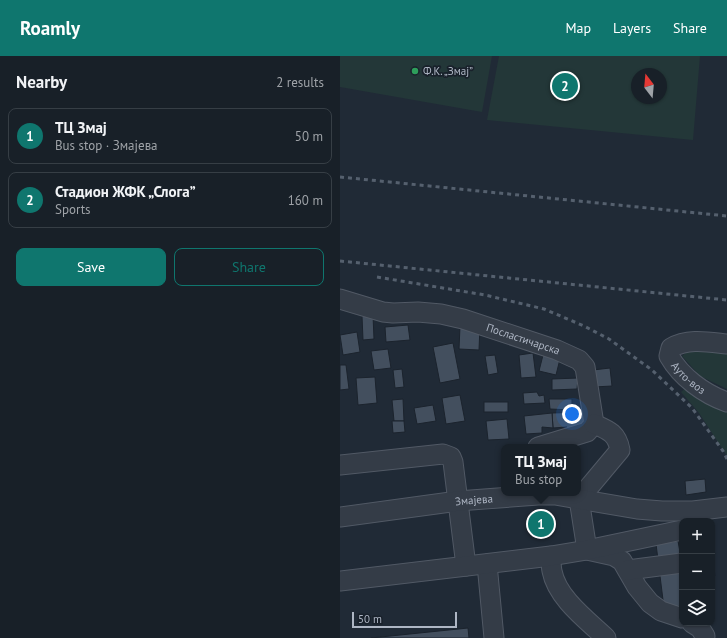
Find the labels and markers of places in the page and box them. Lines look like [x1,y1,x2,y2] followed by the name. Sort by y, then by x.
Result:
[423,64,473,78] place label: Ф.К. „Змај”
[410,66,420,76] marker: Ф.К. „Змај”
[552,71,578,101] pin: 2
[528,509,554,539] pin: 1

